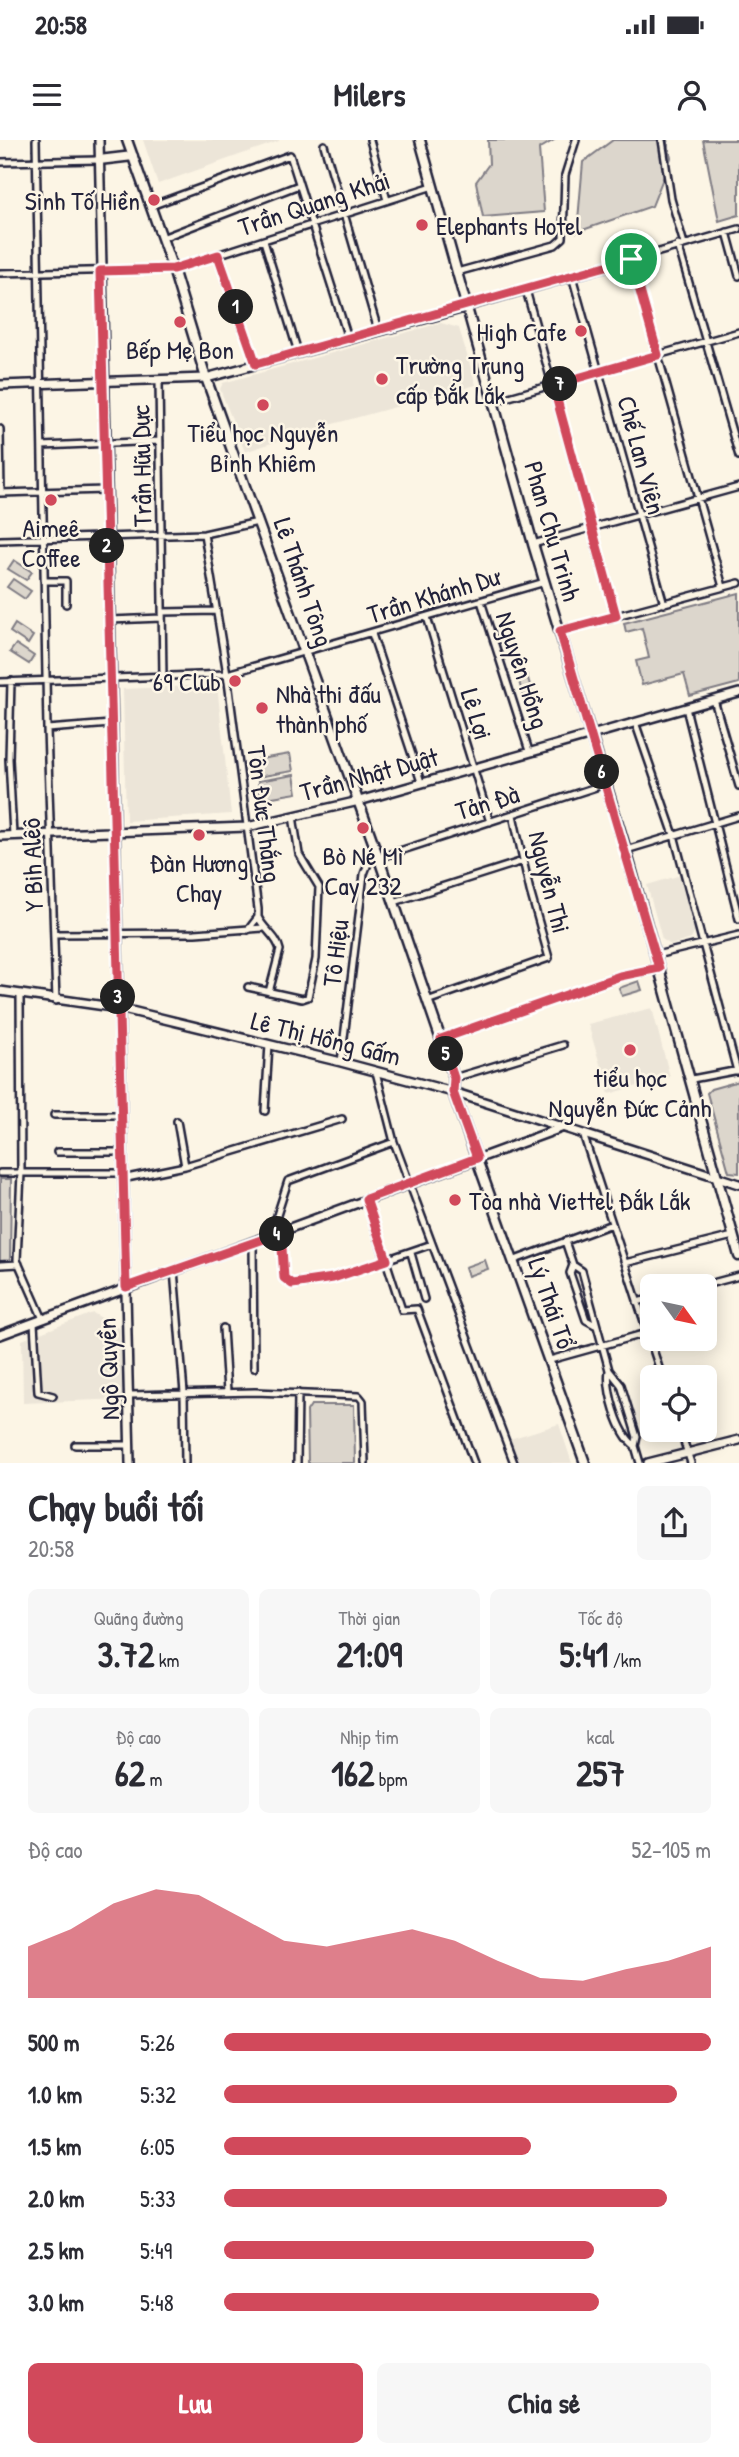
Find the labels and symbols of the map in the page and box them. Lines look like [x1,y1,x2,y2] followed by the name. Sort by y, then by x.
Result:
[234,162,394,244] street label: Trần Quang Khải
[25,183,140,218] place label: Sinh Tố Hiền
[146,192,162,208] marker: Sinh Tố Hiền
[436,208,583,243] place label: Elephants Hotel
[414,217,430,233] marker: Elephants Hotel
[601,229,661,289] pin
[218,290,254,324] pin: 1
[172,314,188,330] marker: Bếp Mẹ Bon
[476,314,567,349] place label: High Cafe
[573,323,589,339] marker: High Cafe
[126,332,234,367] place label: Bếp Mẹ Bon
[396,347,524,412] place label: Trường Trung cấp Đắk Lắk
[542,366,578,402] pin: 7
[374,371,390,387] marker: Trường Trung cấp Đắk Lắk
[609,392,675,518] street label: Chế Lan Viên
[255,397,271,413] marker: Tiểu học Nguyễn Bỉnh Khiêm
[122,405,160,527] street label: Trần Hữu Dực
[187,415,339,480] place label: Tiểu học Nguyễn Bỉnh Khiêm
[516,457,590,605] street label: Phan Chu Trinh
[43,492,59,508] marker: Aimeê Coffee
[21,510,81,575] place label: Aimeê Coffee
[266,513,342,651] street label: Lê Thánh Tông
[90,528,124,564] pin: 2
[363,558,506,632] street label: Trần Khánh Dư
[488,607,558,733] street label: Nguyên Hồng
[153,664,221,699] place label: 69 Club
[227,673,243,689] marker: 69 Club
[276,676,381,741] place label: Nhà thi đấu thành phố
[453,684,501,744] street label: Lê Lợi
[254,700,270,716] marker: Nhà thi đấu thành phố
[296,738,443,809] street label: Trần Nhật Duật
[239,744,291,884] street label: Tôn Đức Thắng
[584,754,620,790] pin: 6
[451,776,523,828] street label: Tản Đà
[13,818,51,912] street label: Y Bih Alêô
[355,820,371,836] marker: Bò Né Mì Cay 232
[191,827,207,843] marker: Đàn Hương Chay
[520,827,580,937] street label: Nguyễn Thi
[322,838,404,903] place label: Bò Né Mì Cay 232
[150,845,248,910] place label: Đàn Hương Chay
[314,917,356,989] street label: Tô Hiệu
[100,980,136,1014] pin: 3
[247,1002,405,1074] street label: Lê Thị Hồng Gấm
[428,1037,464,1072] pin: 5
[622,1042,638,1058] marker: tiểu học Nguyễn Đức Cảnh
[549,1060,711,1125] place label: tiểu học Nguyễn Đức Cảnh
[469,1183,691,1218] place label: Tòa nhà Viettel Đắk Lắk
[447,1192,463,1208] marker: Tòa nhà Viettel Đắk Lắk
[260,1216,294,1252] pin: 4
[520,1253,584,1354] street label: Lý Thái Tổ
[640,1274,718,1351] north arrow
[89,1317,127,1421] street label: Ngô Quyền

